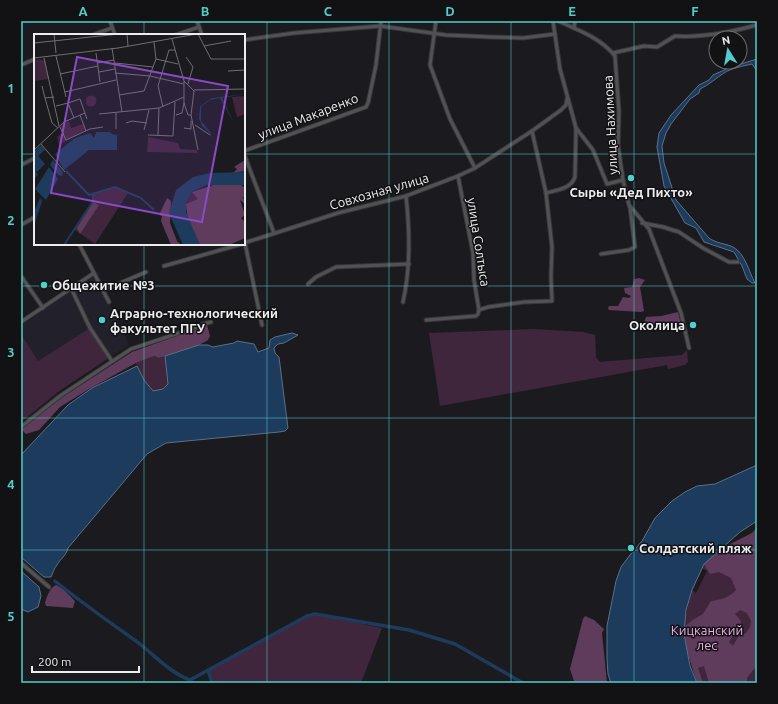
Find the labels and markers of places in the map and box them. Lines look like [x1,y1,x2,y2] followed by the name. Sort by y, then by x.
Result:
[626,173,636,183] marker: Сыры «Дед Пихто»
[569,185,693,199] place label: Сыры «Дед Пихто»
[52,278,154,292] place label: Общежитие №3
[39,280,49,290] marker: Общежитие №3
[110,306,278,335] place label: Аграрно-технологический факультет ПГУ
[97,315,107,325] marker: Аграрно-технологический факультет ПГУ
[629,318,685,332] place label: Околица
[688,320,698,330] marker: Околица
[639,541,752,555] place label: Солдатский пляж
[626,543,636,553] marker: Солдатский пляж

